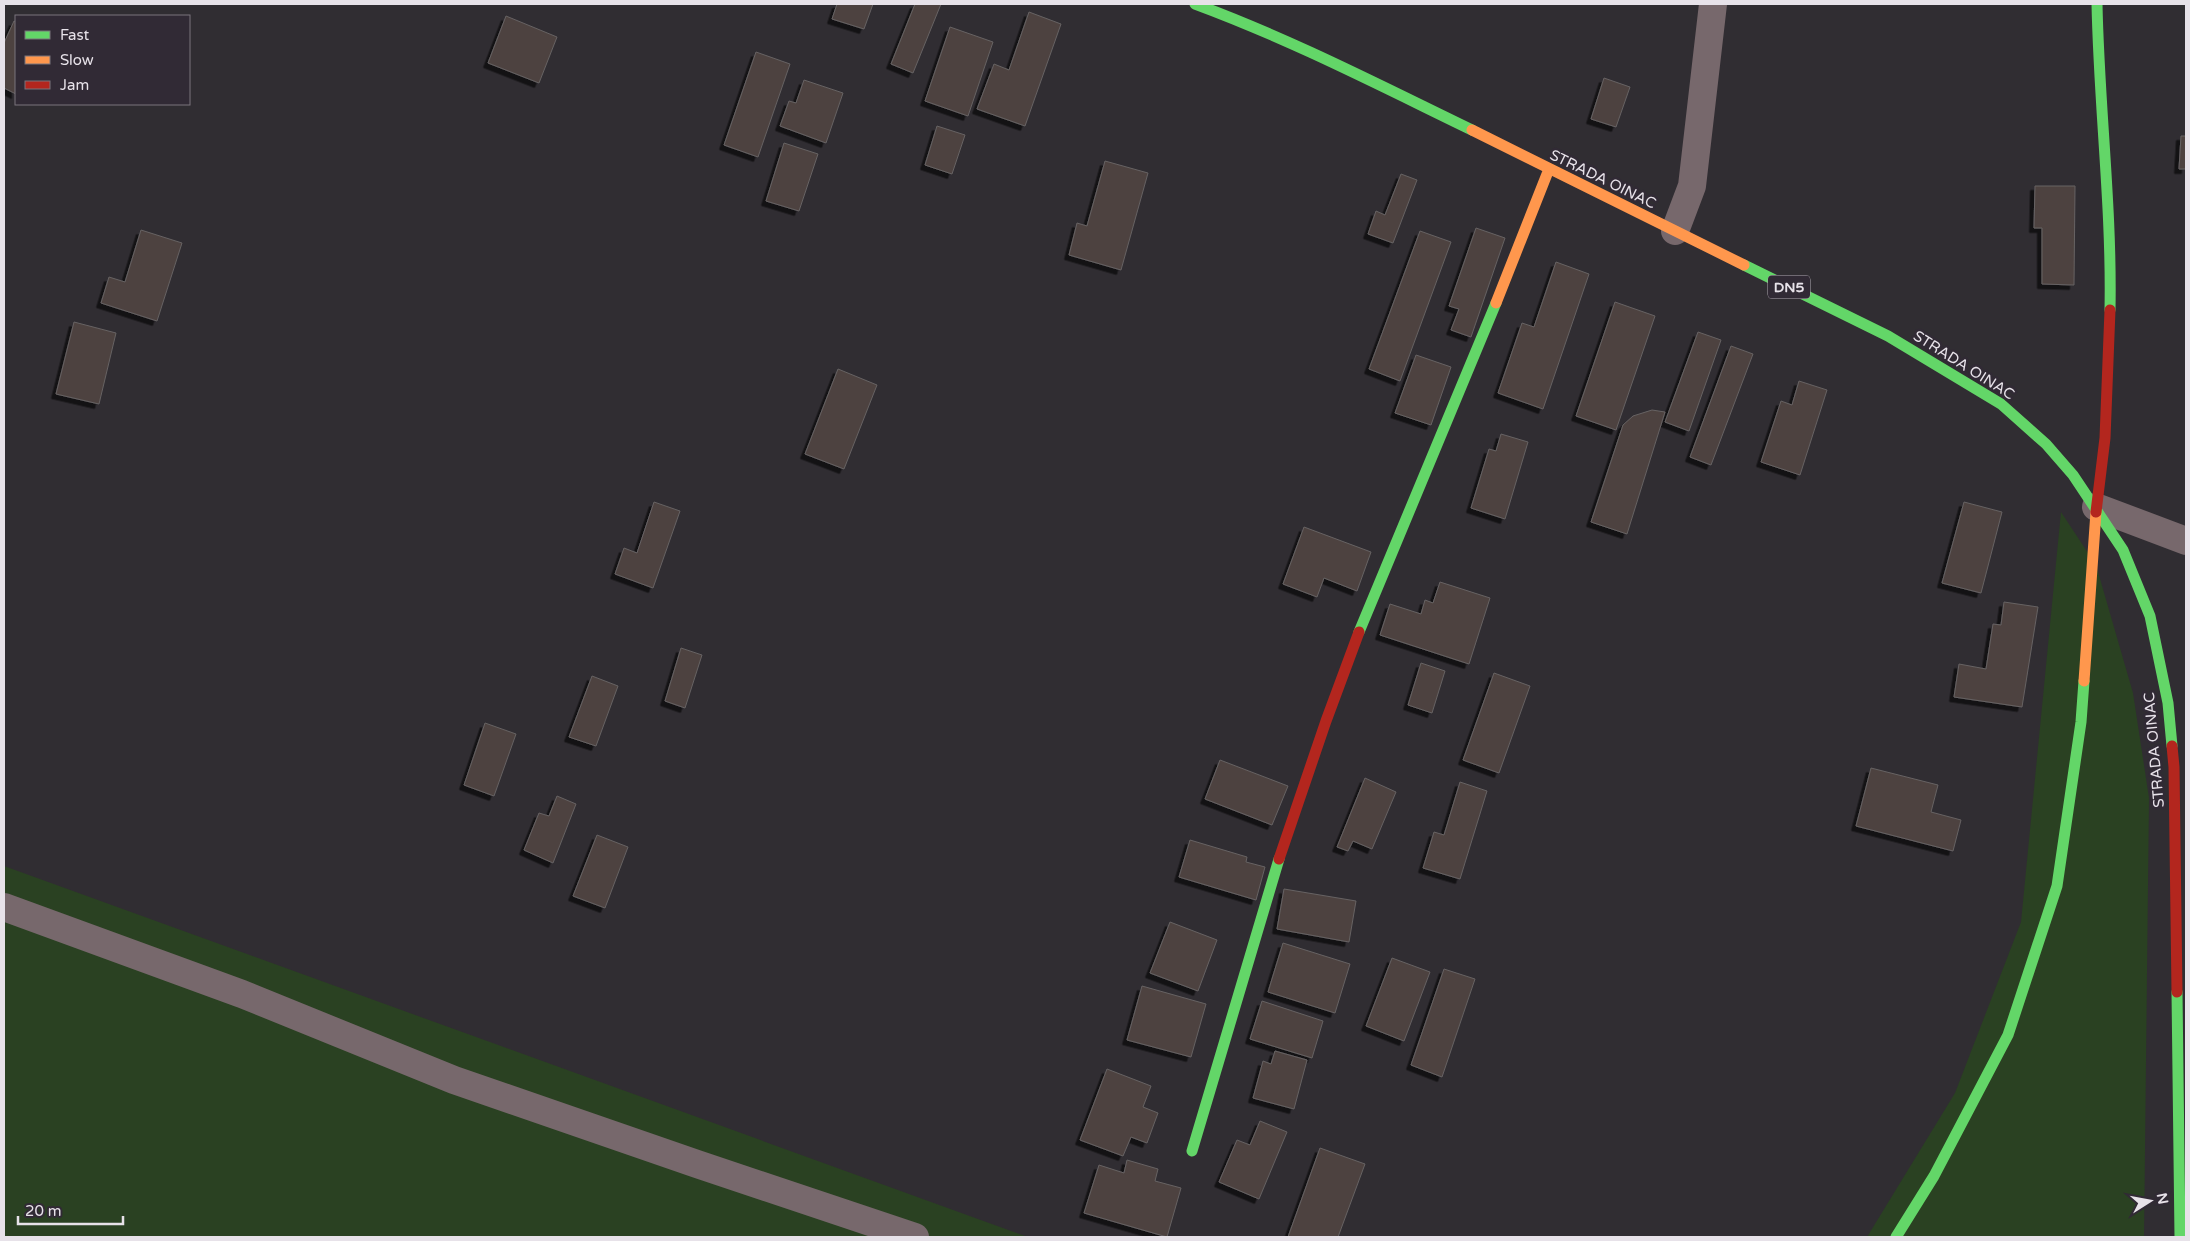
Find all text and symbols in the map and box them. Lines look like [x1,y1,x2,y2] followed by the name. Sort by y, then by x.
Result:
[15,15,190,105] legend
[60,26,90,44] text: Fast
[60,51,94,69] text: Slow
[60,76,89,94] text: Jam
[1547,146,1659,212] street label: STRADA OINAC
[1768,276,1810,298] road number: DN5
[1910,327,2018,403] street label: STRADA OINAC
[2140,692,2168,808] street label: STRADA OINAC
[2125,1176,2175,1226] north arrow
[2153,1191,2172,1206] text: N
[18,1194,122,1226] scale bar
[25,1202,62,1220] text: 20 m

